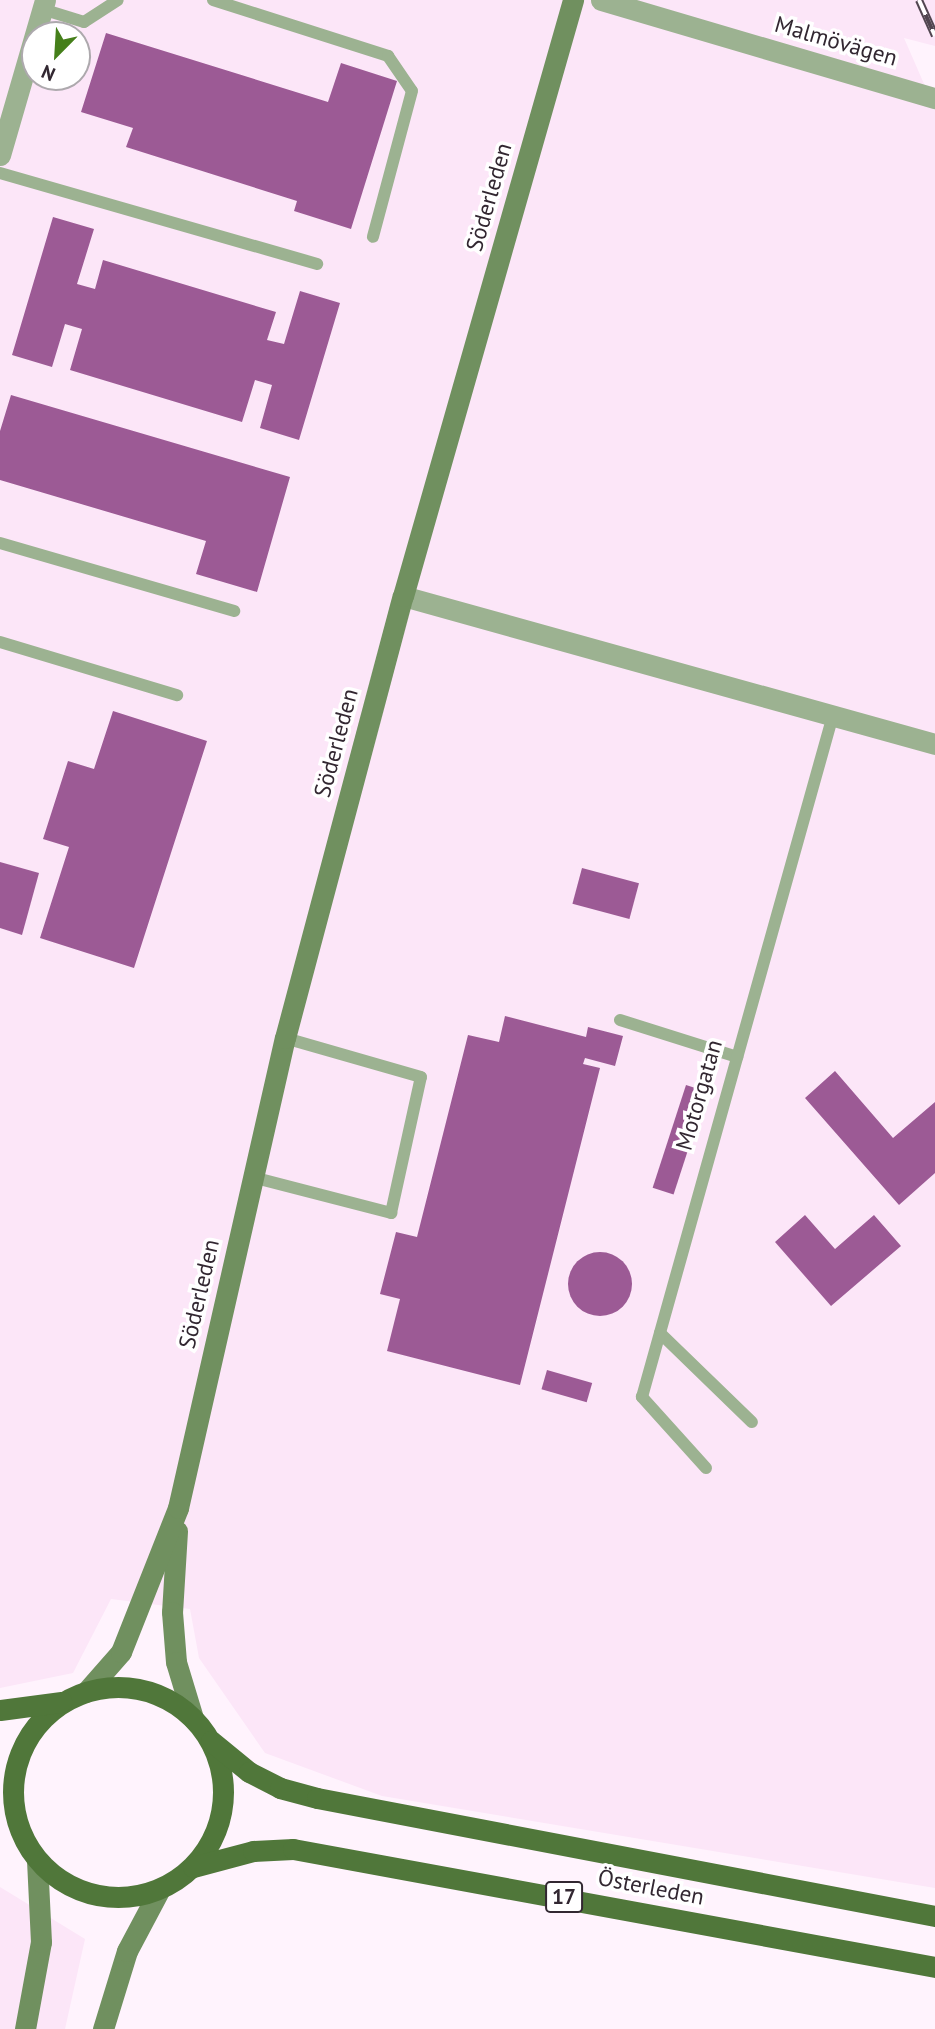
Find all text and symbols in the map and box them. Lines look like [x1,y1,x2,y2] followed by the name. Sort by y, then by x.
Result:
[772,10,900,72] street label: Malmövägen
[21,21,91,91] north arrow
[38,60,59,87] text: N
[460,140,518,254] street label: Söderleden
[308,686,364,800] street label: Söderleden
[670,1037,728,1153] street label: Motorgatan
[173,1237,225,1351] street label: Söderleden
[596,1863,706,1911] street label: Österleden
[545,1880,583,1914] road number: 17

